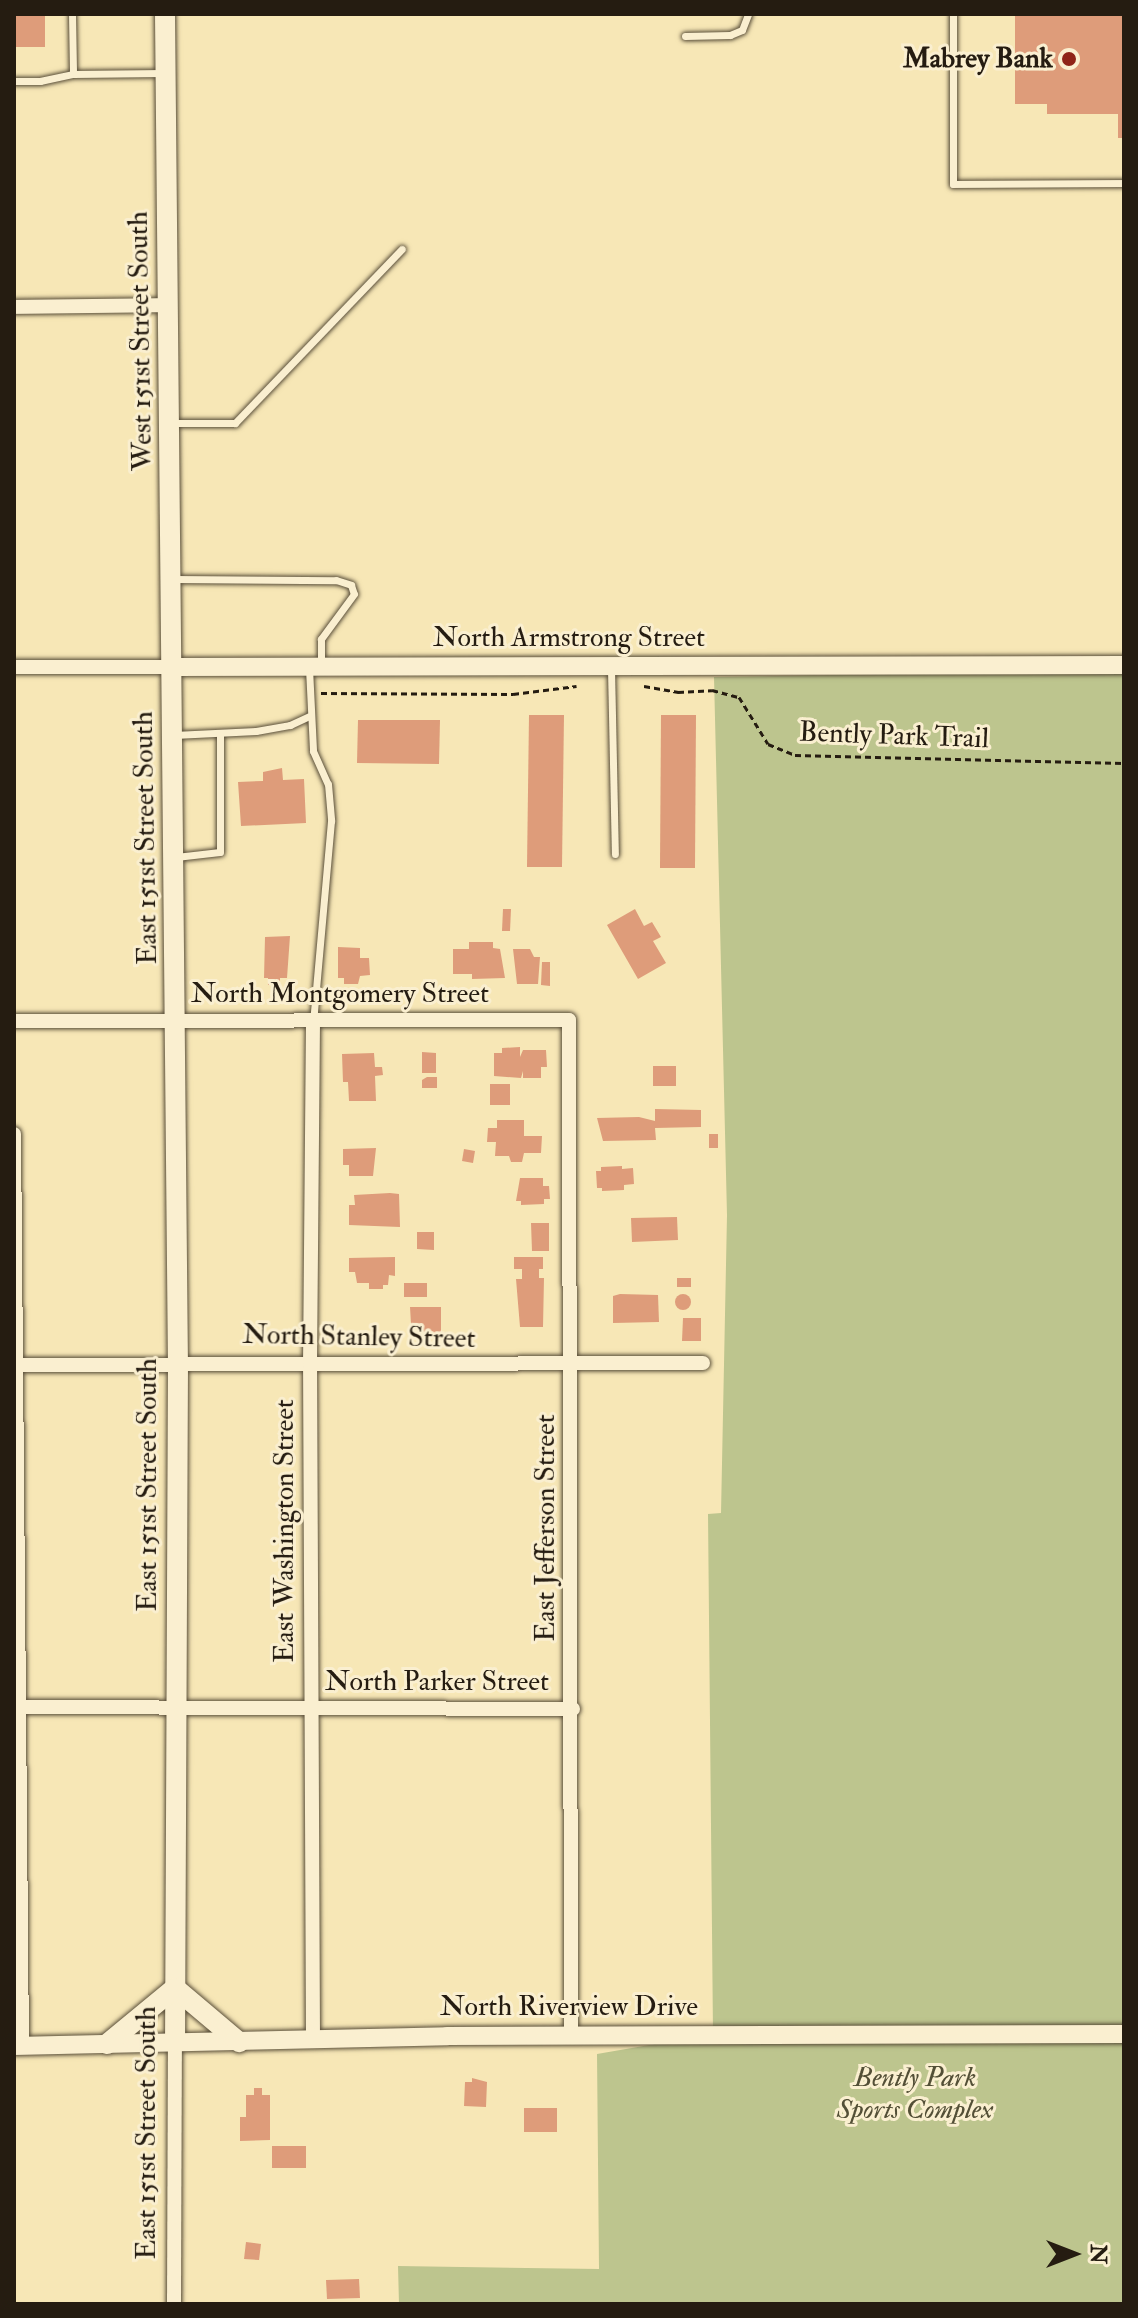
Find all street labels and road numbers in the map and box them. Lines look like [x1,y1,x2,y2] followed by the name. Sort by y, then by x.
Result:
[122,211,160,471] street label: West 151st Street South
[433,621,705,655] street label: North Armstrong Street
[127,711,165,965] street label: East 151st Street South
[799,716,989,756] street label: Bently Park Trail
[191,977,489,1011] street label: North Montgomery Street
[242,1318,476,1356] street label: North Stanley Street
[131,1358,165,1612] street label: East 151st Street South
[268,1399,302,1663] street label: East Washington Street
[529,1414,563,1642] street label: East Jefferson Street
[325,1665,549,1699] street label: North Parker Street
[440,1990,698,2024] street label: North Riverview Drive
[130,2006,164,2260] street label: East 151st Street South

